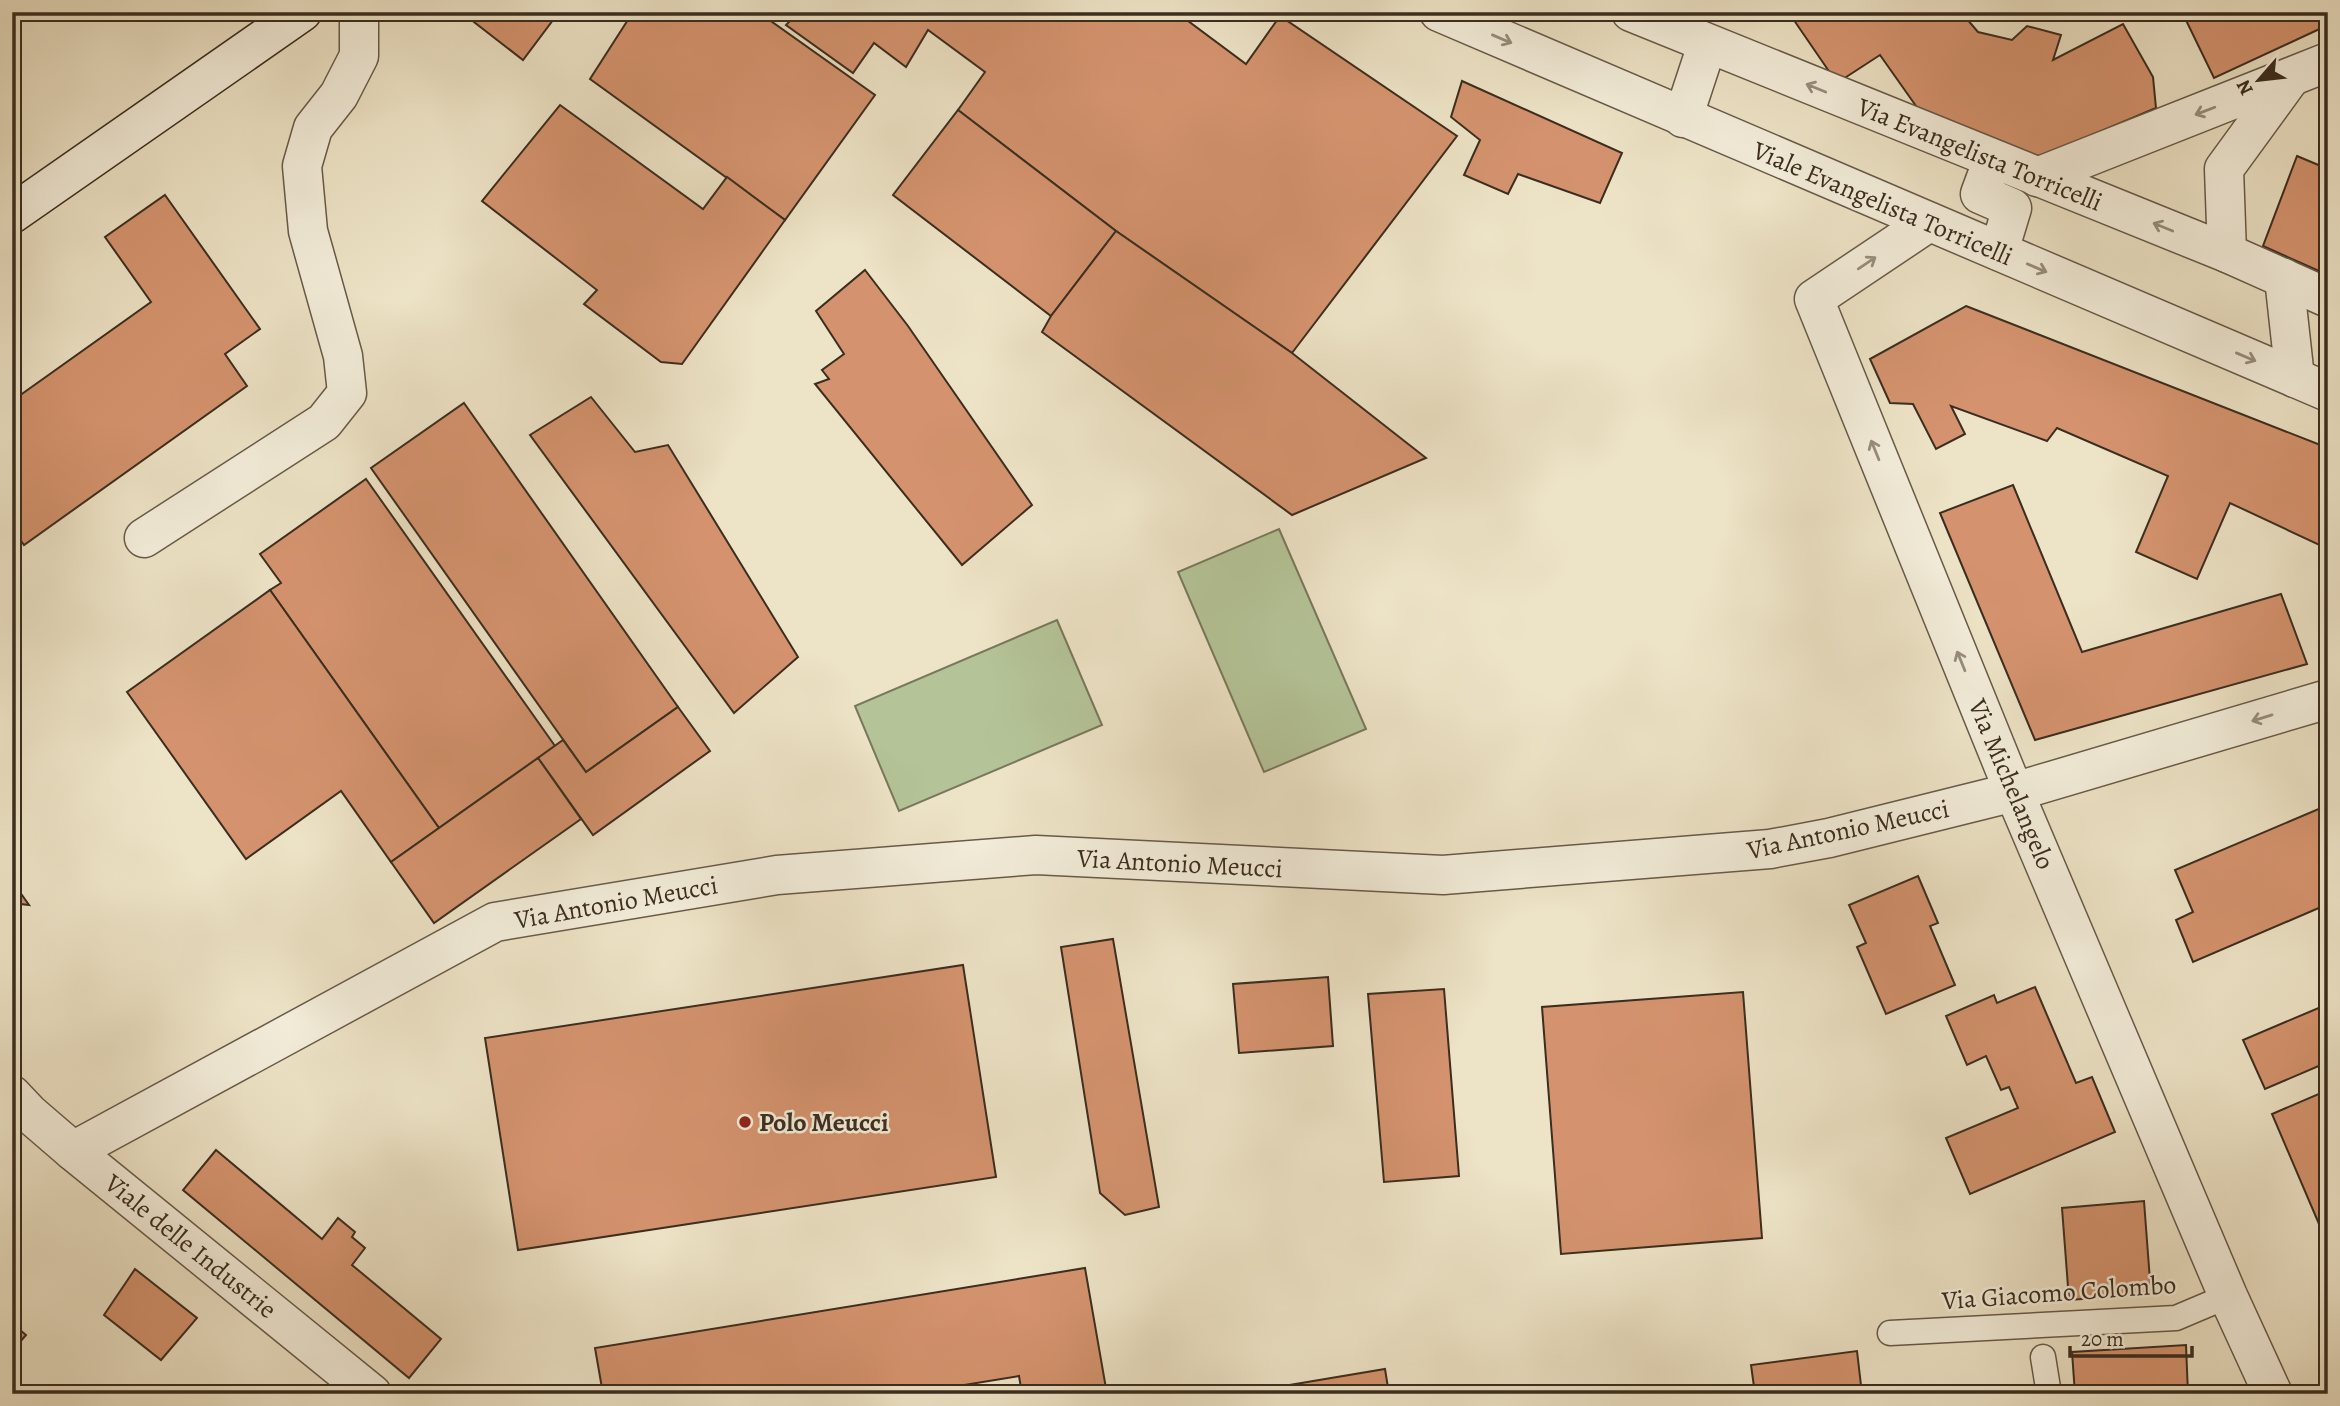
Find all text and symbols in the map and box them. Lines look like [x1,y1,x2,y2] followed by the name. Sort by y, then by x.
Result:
[1491,34,1512,47] one-way arrow
[2224,46,2294,116] north arrow
[2230,75,2260,100] text: N
[1805,81,1827,94] one-way arrow
[1851,89,2108,220] street label: Via Evangelista Torricelli
[2194,106,2216,119] one-way arrow
[1746,132,2018,274] street label: Viale Evangelista Torricelli
[2153,220,2175,233] one-way arrow
[1857,256,1876,270] one-way arrow
[2025,262,2047,275] one-way arrow
[2235,351,2256,364] one-way arrow
[1868,440,1881,461] one-way arrow
[1953,650,1966,672] one-way arrow
[1960,693,2063,875] street label: Via Michelangelo
[2252,713,2274,726] one-way arrow
[1743,791,1952,868] street label: Via Antonio Meucci
[1075,841,1284,886] street label: Via Antonio Meucci
[511,867,720,938] street label: Via Antonio Meucci
[759,1105,889,1140] place label: Polo Meucci
[737,1114,753,1130] marker: Polo Meucci
[97,1165,284,1327] street label: Viale delle Industrie
[1940,1267,2177,1318] street label: Via Giacomo Colombo
[2070,1315,2193,1359] scale bar
[2081,1325,2124,1353] text: 20 m

